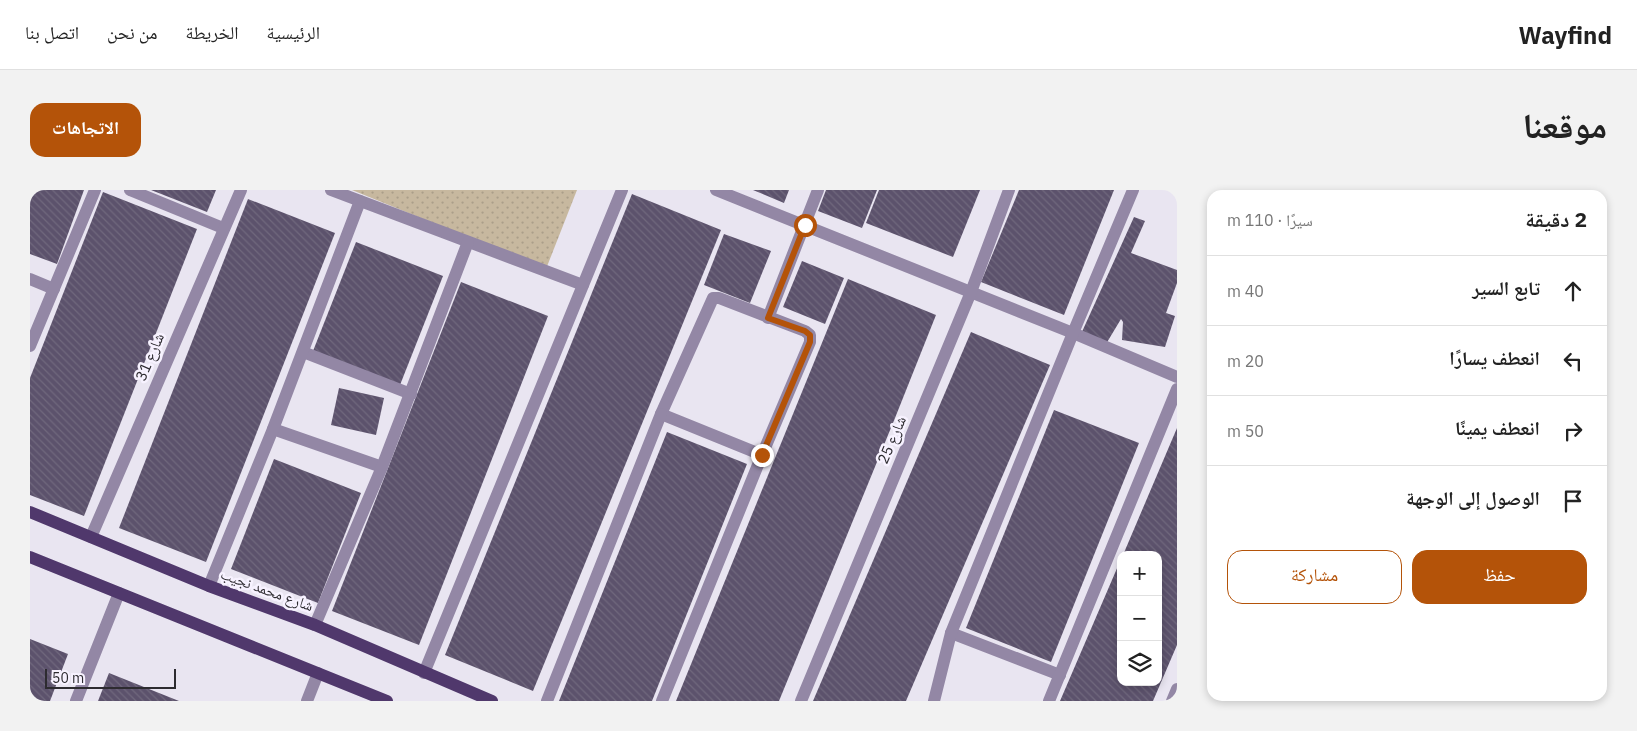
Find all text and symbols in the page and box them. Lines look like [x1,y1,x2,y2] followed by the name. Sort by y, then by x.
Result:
[1519,19,1612,51] text: Wayfind
[25,21,79,44] text: اتصل بنا
[107,21,158,44] text: من نحن
[186,21,239,44] text: الخريطة
[267,21,320,44] text: الرئيسية
[1522,102,1607,148] text: موقعنا
[30,103,141,157] button: الاتجاهات
[1525,205,1587,233] text: 2 دقيقة
[1227,210,1313,230] text: سيرًا · 110 m
[794,214,817,237] route start
[1472,276,1540,300] text: تابع السير
[1559,277,1587,305] icon: ahead
[1227,281,1264,301] text: 40 m
[131,330,169,384] street label: شارع 31
[1449,346,1540,370] text: انعطف يسارًا
[1559,347,1587,375] icon: left
[1227,351,1264,371] text: 20 m
[873,413,911,467] street label: شارع 25
[1455,416,1540,440] text: انعطف يمينًا
[1559,417,1587,445] icon: right
[1227,421,1264,441] text: 50 m
[751,444,774,467] route end
[1406,486,1540,510] text: الوصول إلى الوجهة
[1559,487,1587,515] icon: arrive
[1227,550,1402,604] button: مشاركة
[1412,550,1587,604] button: حفظ
[1117,551,1162,686] map controls
[1117,551,1162,596] button: +
[218,564,316,616] street label: شارع محمد نجيب
[1117,596,1162,641] button: −
[1117,641,1162,686] button: layers
[45,666,176,689] scale bar
[52,669,84,687] text: 50 m

